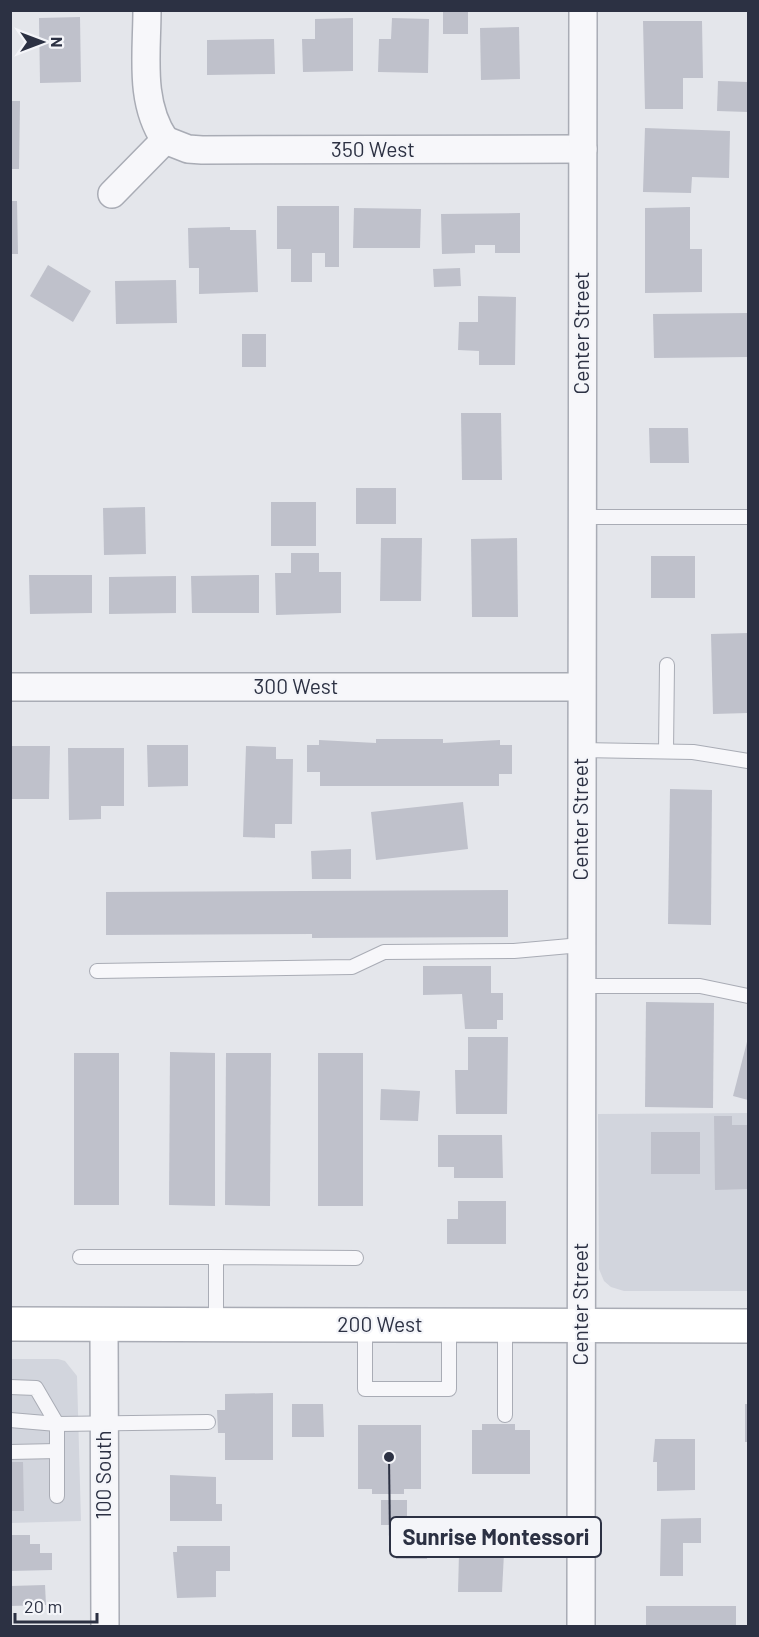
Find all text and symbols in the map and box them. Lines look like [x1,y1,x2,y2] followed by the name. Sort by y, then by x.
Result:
[12,12,72,72] north arrow
[48,37,67,47] text: N
[331,136,415,161] street label: 350 West
[568,272,593,394] street label: Center Street
[254,673,338,698] street label: 300 West
[567,758,592,880] street label: Center Street
[567,1243,592,1365] street label: Center Street
[337,1311,423,1336] street label: 200 West
[90,1430,115,1520] street label: 100 South
[390,1517,601,1557] callout: Sunrise Montessori
[403,1523,589,1549] text: Sunrise Montessori
[15,1586,98,1624] scale bar
[24,1595,62,1617] text: 20 m

